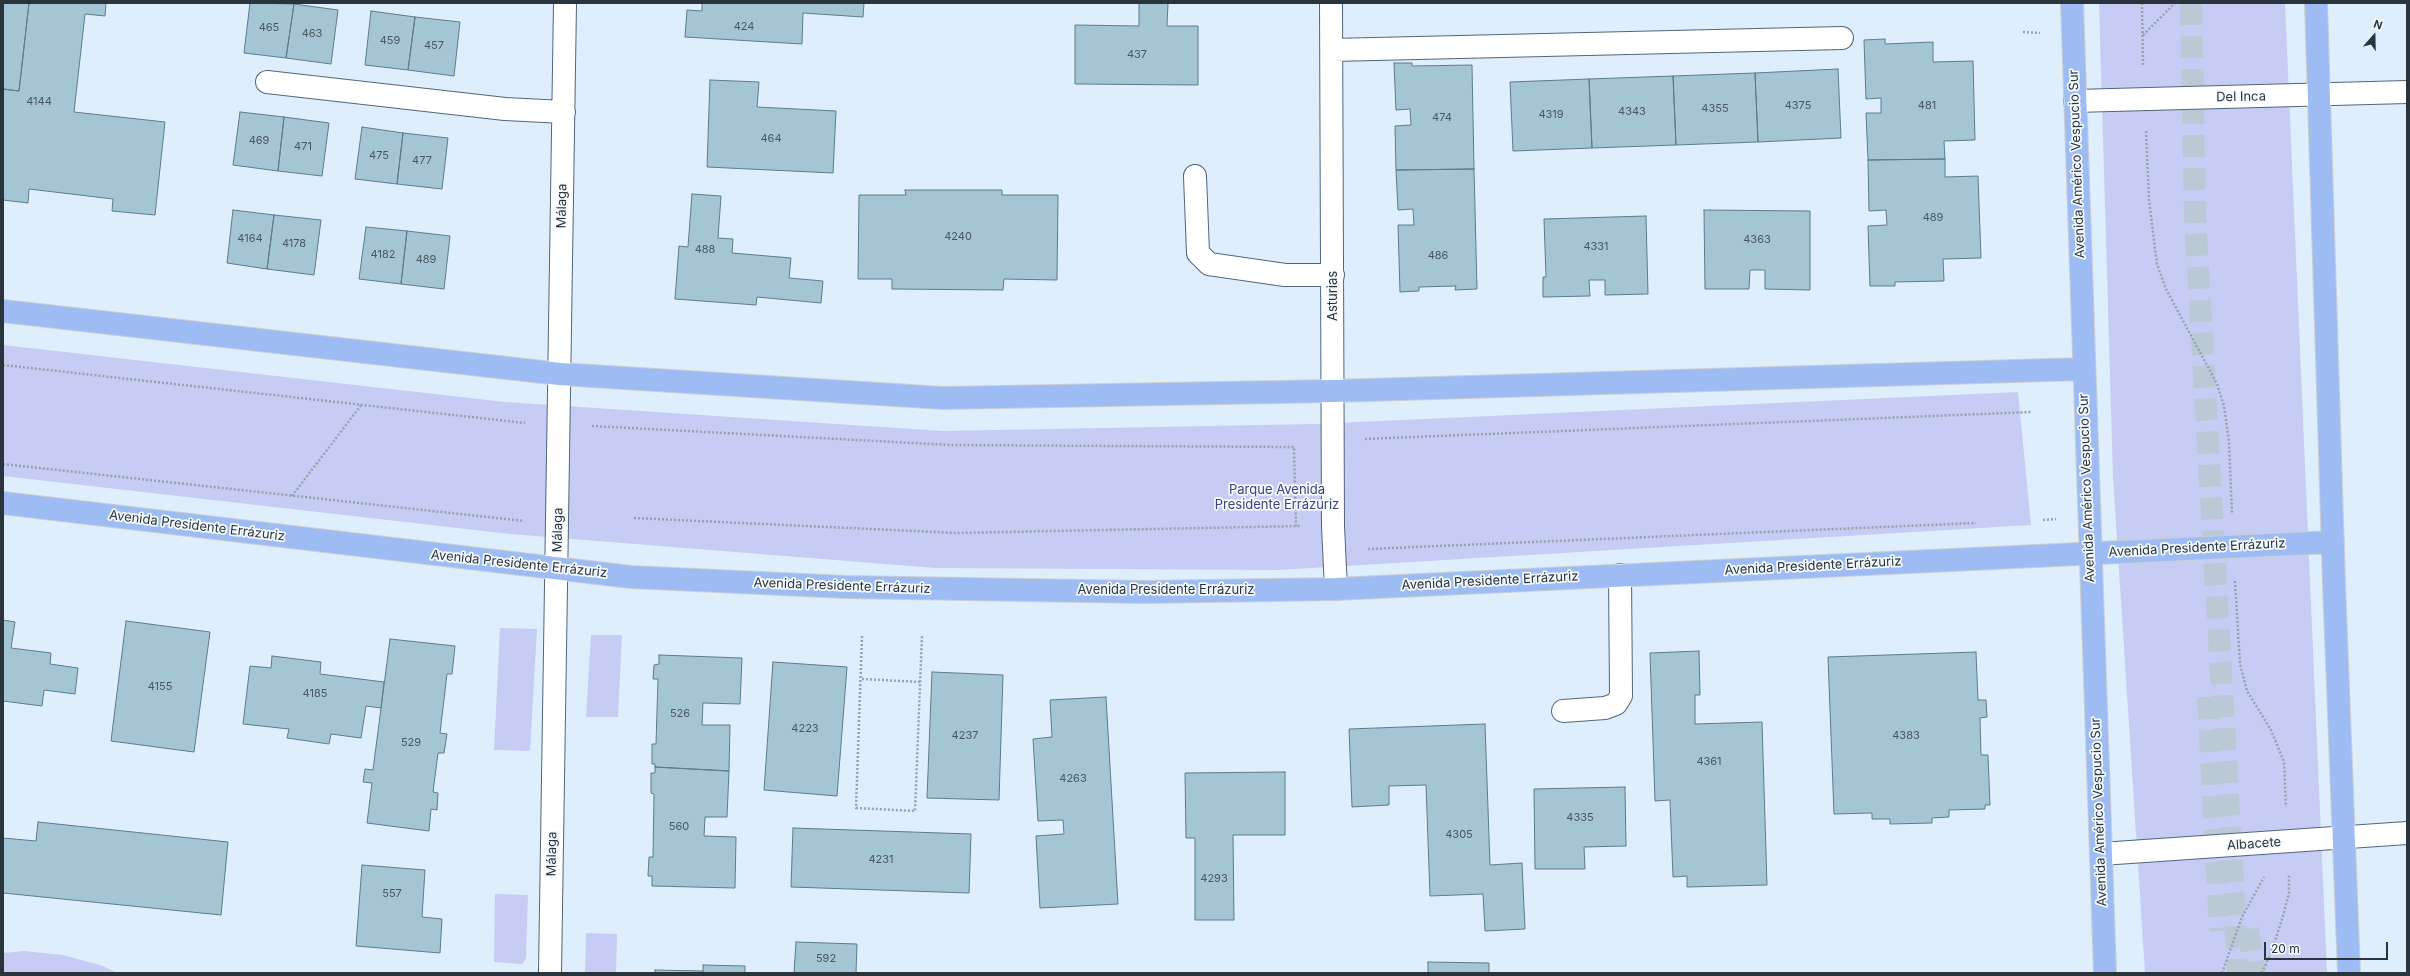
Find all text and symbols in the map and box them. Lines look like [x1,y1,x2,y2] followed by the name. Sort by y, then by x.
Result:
[2354,16,2394,56] north arrow
[2372,17,2384,33] text: N
[734,20,754,34] house number: 424
[259,21,279,35] house number: 465
[302,27,322,41] house number: 463
[380,34,400,48] house number: 459
[424,39,444,53] house number: 457
[1127,48,1147,62] house number: 437
[2066,69,2088,259] street label: Avenida Américo Vespucio Sur
[2216,89,2266,105] street label: Del Inca
[26,95,52,109] house number: 4144
[1785,99,1811,113] house number: 4375
[1918,99,1936,113] house number: 481
[1701,102,1729,116] house number: 4355
[1618,105,1646,119] house number: 4343
[1538,108,1564,122] house number: 4319
[1432,111,1452,125] house number: 474
[760,132,782,146] house number: 464
[249,134,269,148] house number: 469
[294,140,312,154] house number: 471
[369,149,389,163] house number: 475
[412,154,432,168] house number: 477
[554,183,570,229] street label: Málaga
[1923,211,1943,225] house number: 489
[944,230,972,244] house number: 4240
[237,232,263,246] house number: 4164
[1743,233,1771,247] house number: 4363
[282,237,306,251] house number: 4178
[1583,240,1609,254] house number: 4331
[695,243,715,257] house number: 488
[371,248,395,262] house number: 4182
[1428,249,1448,263] house number: 486
[416,253,436,267] house number: 489
[1325,271,1341,321] street label: Asturias
[2076,393,2098,583] street label: Avenida Américo Vespucio Sur
[1215,482,1339,513] park label: Parque Avenida Presidente Errázuriz
[108,507,286,545] street label: Avenida Presidente Errázuriz
[550,507,566,553] street label: Málaga
[2108,536,2286,560] street label: Avenida Presidente Errázuriz
[430,547,608,581] street label: Avenida Presidente Errázuriz
[1724,554,1902,578] street label: Avenida Presidente Errázuriz
[1401,569,1579,593] street label: Avenida Presidente Errázuriz
[753,575,931,597] street label: Avenida Presidente Errázuriz
[1077,582,1255,598] street label: Avenida Presidente Errázuriz
[148,680,172,694] house number: 4155
[303,687,327,701] house number: 4185
[670,707,690,721] house number: 526
[2088,717,2110,907] street label: Avenida Américo Vespucio Sur
[791,722,819,736] house number: 4223
[952,729,978,743] house number: 4237
[1892,729,1920,743] house number: 4383
[401,736,421,750] house number: 529
[1696,755,1722,769] house number: 4361
[1059,772,1087,786] house number: 4263
[1566,811,1594,825] house number: 4335
[669,820,689,834] house number: 560
[1445,828,1473,842] house number: 4305
[544,831,560,877] street label: Málaga
[2226,834,2282,854] street label: Albacete
[868,853,894,867] house number: 4231
[1200,872,1228,886] house number: 4293
[382,887,402,901] house number: 557
[2266,934,2390,960] scale bar
[2271,941,2300,956] text: 20 m
[816,952,836,966] house number: 592

